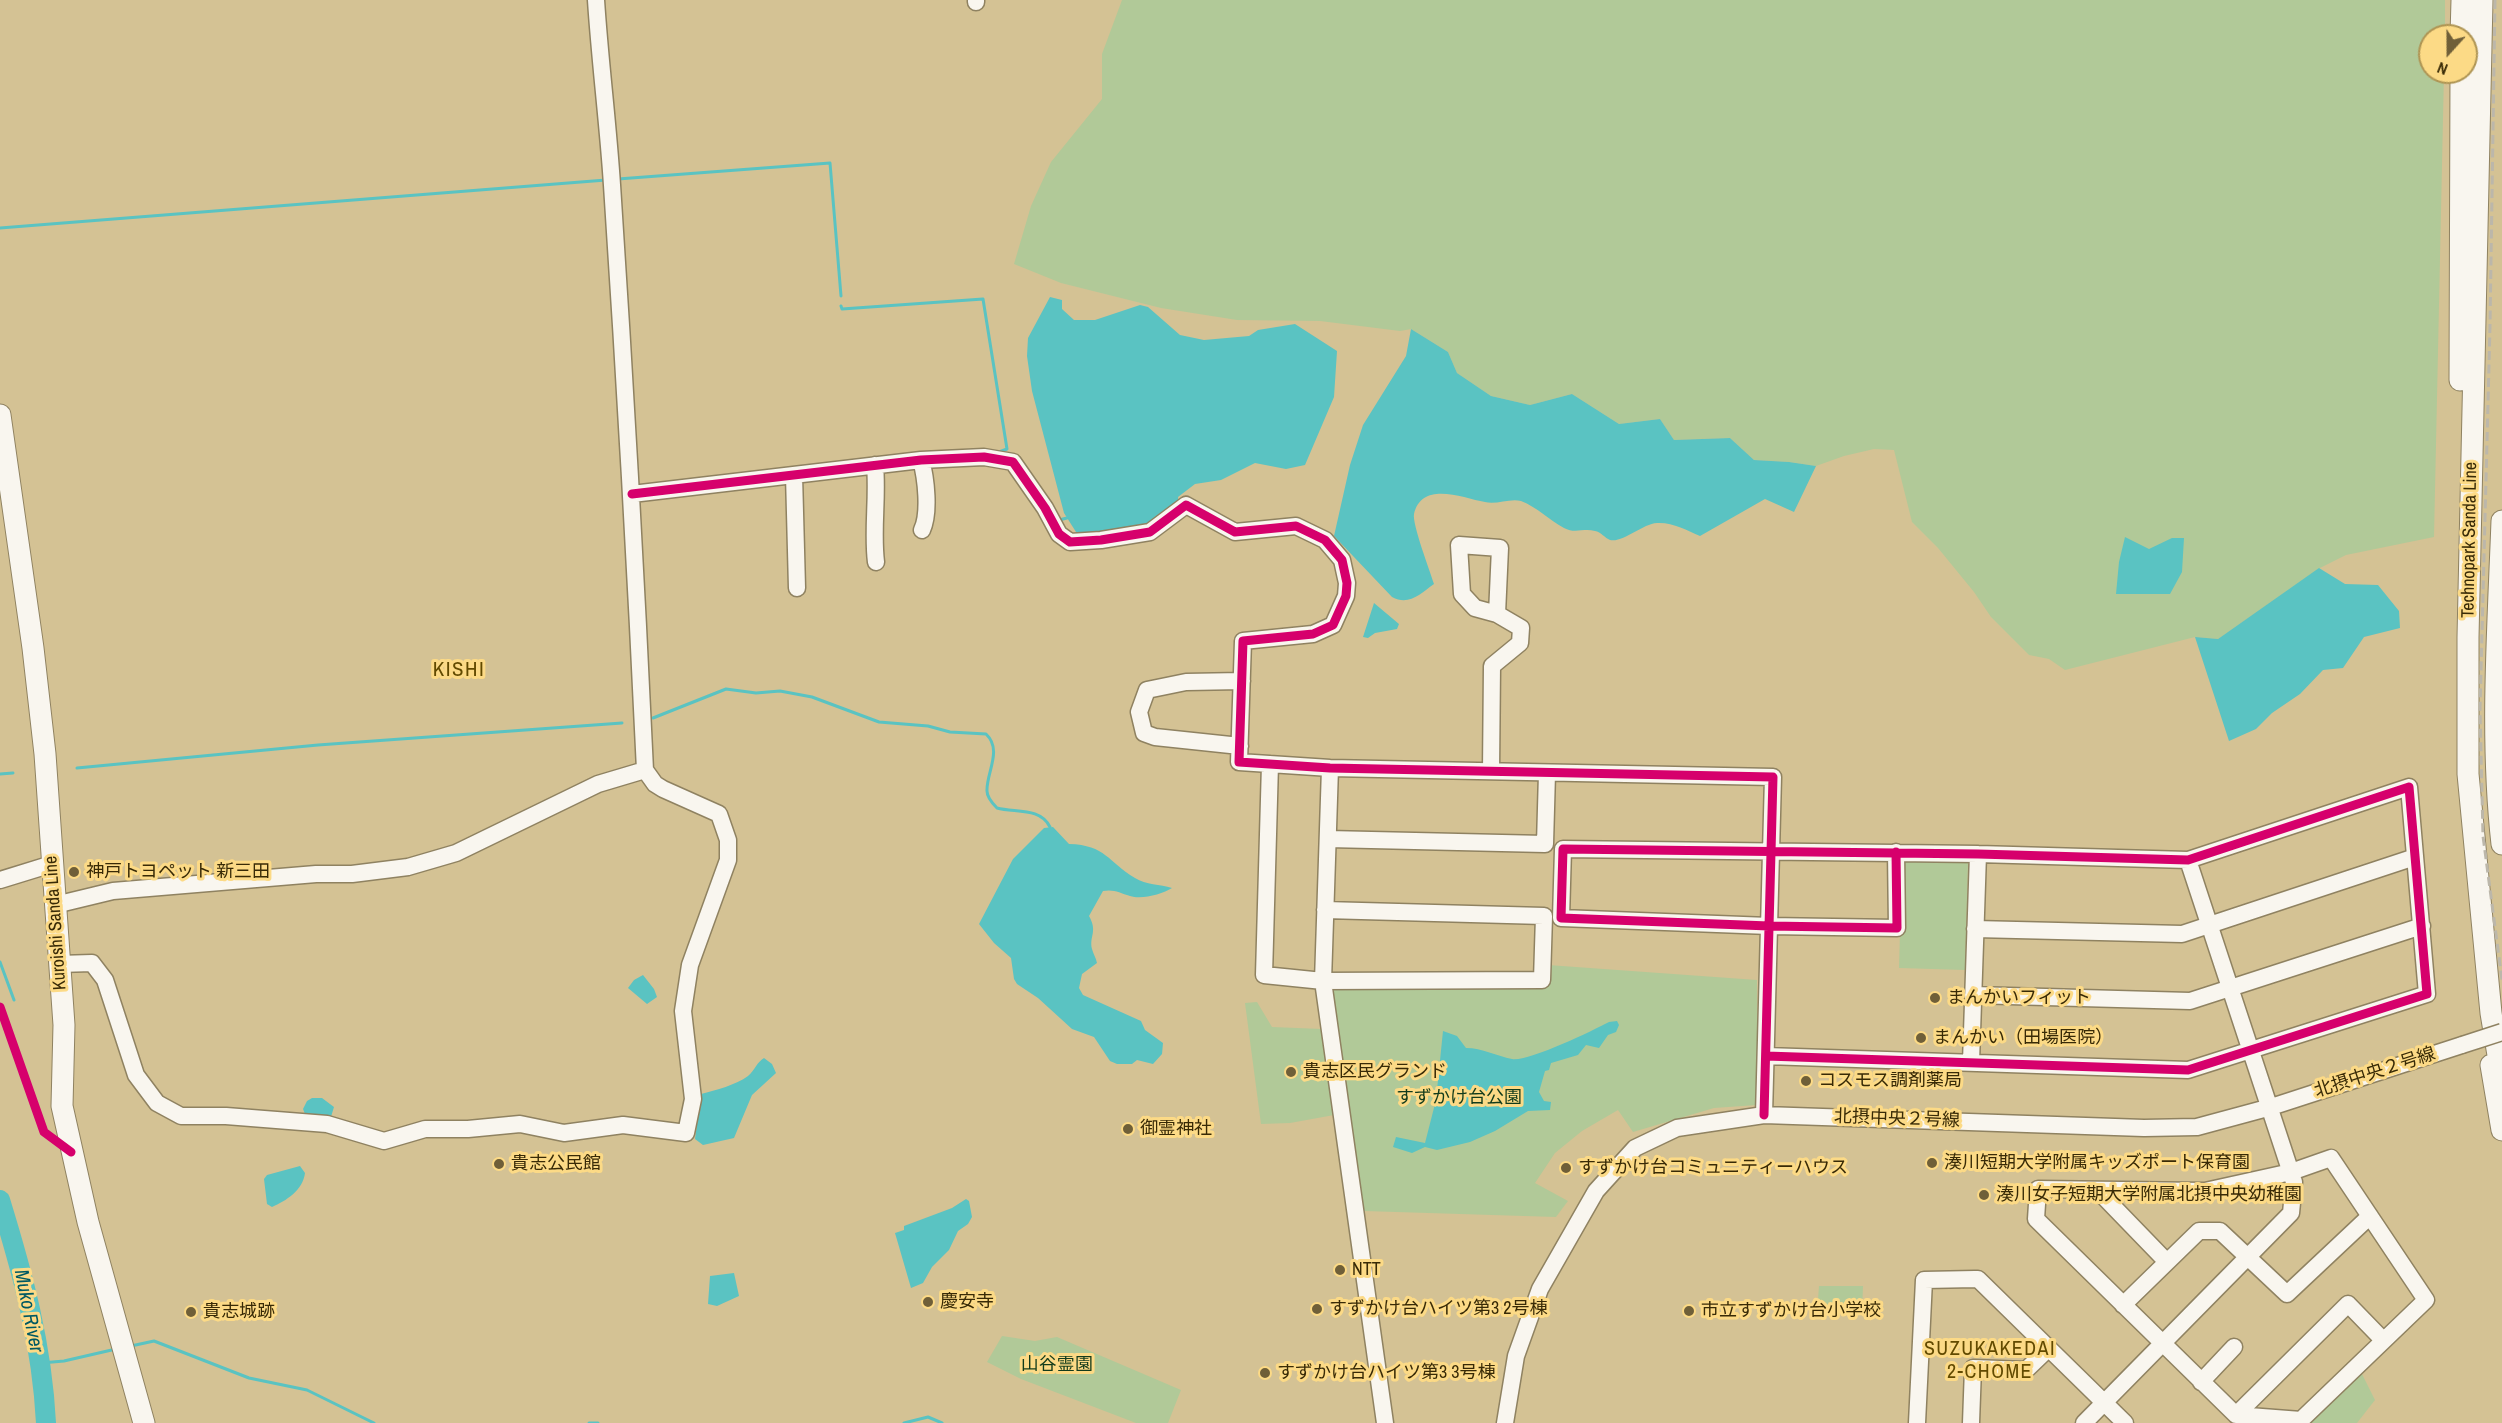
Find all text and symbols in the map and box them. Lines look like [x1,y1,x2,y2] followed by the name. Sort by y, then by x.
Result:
[2418,24,2478,84] north arrow
[2434,57,2451,81] text: N
[2458,462,2482,618] street label: Technopark Sanda Line
[433,657,485,683] district label: KISHI
[41,855,71,991] street label: Kuroishi Sanda Line
[86,861,270,883] place label: 神戸トヨペット 新三田
[67,865,81,879] marker: 神戸トヨペット 新三田
[1947,987,2091,1009] place label: まんかいフィット
[1928,991,1942,1005] marker: まんかいフィット
[1933,1027,2113,1049] place label: まんかい（田場医院）
[1914,1031,1928,1045] marker: まんかい（田場医院）
[2312,1043,2438,1103] street label: 北摂中央２号線
[1303,1061,1447,1083] place label: 貴志区民グランド
[1284,1065,1298,1079] marker: 貴志区民グランド
[1818,1070,1962,1092] place label: コスモス調剤薬局
[1799,1074,1813,1088] marker: コスモス調剤薬局
[1396,1087,1522,1109] park label: すずかけ台公園
[1834,1106,1960,1132] street label: 北摂中央２号線
[1140,1118,1212,1140] place label: 御霊神社
[1121,1122,1135,1136] marker: 御霊神社
[1944,1152,2250,1174] place label: 湊川短期大学附属キッズポート保育園
[511,1153,601,1175] place label: 貴志公民館
[1925,1156,1939,1170] marker: 湊川短期大学附属キッズポート保育園
[492,1157,506,1171] marker: 貴志公民館
[1578,1157,1848,1179] place label: すずかけ台コミュニティーハウス
[1559,1161,1573,1175] marker: すずかけ台コミュニティーハウス
[1996,1184,2302,1206] place label: 湊川女子短期大学附属北摂中央幼稚園
[1977,1188,1991,1202] marker: 湊川女子短期大学附属北摂中央幼稚園
[1352,1259,1381,1281] place label: NTT
[1333,1263,1347,1277] marker: NTT
[8,1268,48,1354] water label: Muko River
[940,1291,994,1313] place label: 慶安寺
[921,1295,935,1309] marker: 慶安寺
[1329,1298,1548,1320] place label: すずかけ台ハイツ第3 2号棟
[1701,1300,1881,1322] place label: 市立すずかけ台小学校
[203,1301,275,1323] place label: 貴志城跡
[1310,1302,1324,1316] marker: すずかけ台ハイツ第3 2号棟
[1682,1304,1696,1318] marker: 市立すずかけ台小学校
[184,1305,198,1319] marker: 貴志城跡
[1924,1338,2056,1385] district label: SUZUKAKEDAI 2-CHOME
[1021,1354,1093,1376] park label: 山谷霊園
[1277,1362,1496,1384] place label: すずかけ台ハイツ第3 3号棟
[1258,1366,1272,1380] marker: すずかけ台ハイツ第3 3号棟

